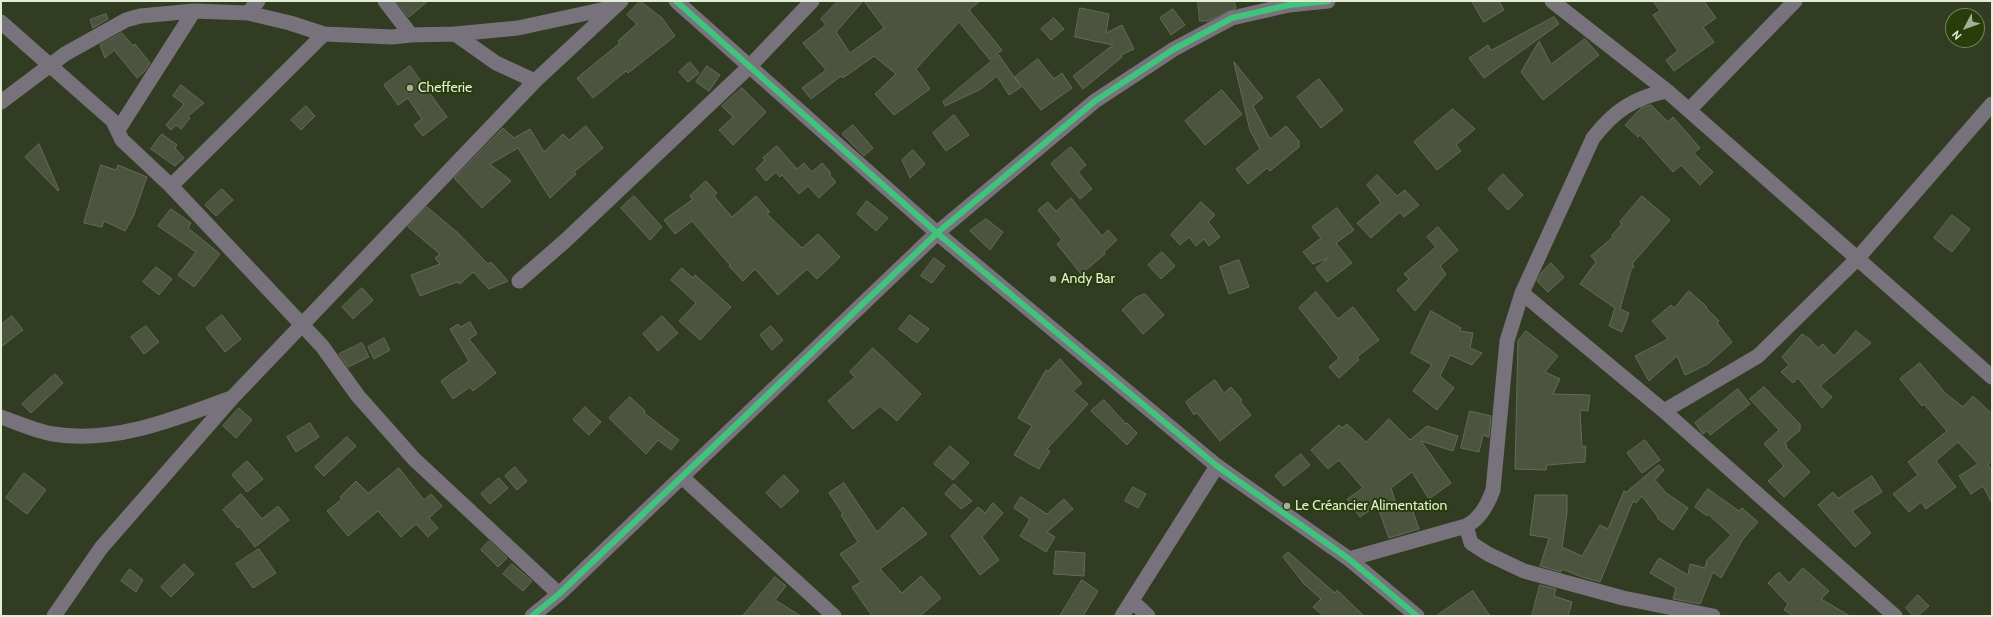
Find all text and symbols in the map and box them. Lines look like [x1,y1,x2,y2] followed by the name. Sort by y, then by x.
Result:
[1945,8,1985,48] north arrow
[1949,28,1965,43] text: N
[418,80,472,96] place label: Chefferie
[405,83,415,93] marker: Chefferie
[1061,271,1115,287] place label: Andy Bar
[1048,274,1058,284] marker: Andy Bar
[1295,498,1447,514] place label: Le Créancier Alimentation
[1282,501,1292,511] marker: Le Créancier Alimentation

